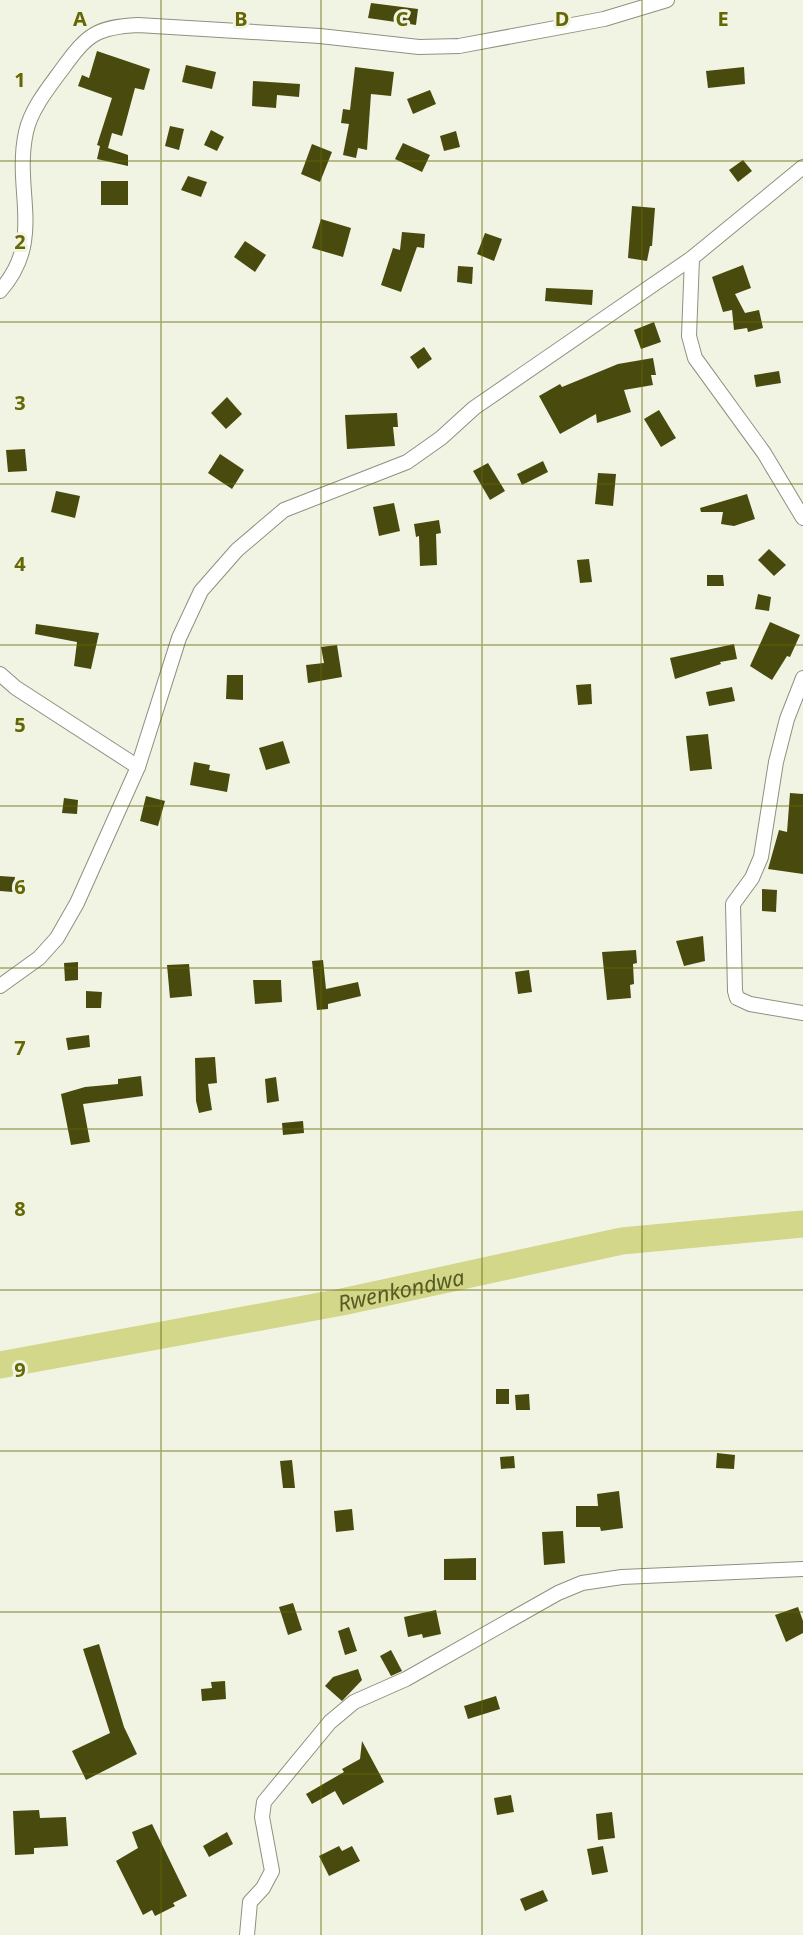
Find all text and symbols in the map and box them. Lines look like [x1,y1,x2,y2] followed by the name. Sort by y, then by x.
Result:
[73,5,87,32] text: A
[234,5,248,32] text: B
[396,5,409,32] text: C
[555,5,569,32] text: D
[717,5,729,32] text: E
[14,66,26,93] text: 1
[14,228,26,255] text: 2
[14,389,26,416] text: 3
[14,550,26,577] text: 4
[14,711,26,738] text: 5
[14,873,26,900] text: 6
[14,1034,26,1061] text: 7
[14,1195,26,1222] text: 8
[335,1261,468,1318] water label: Rwenkondwa
[14,1356,26,1383] text: 9

